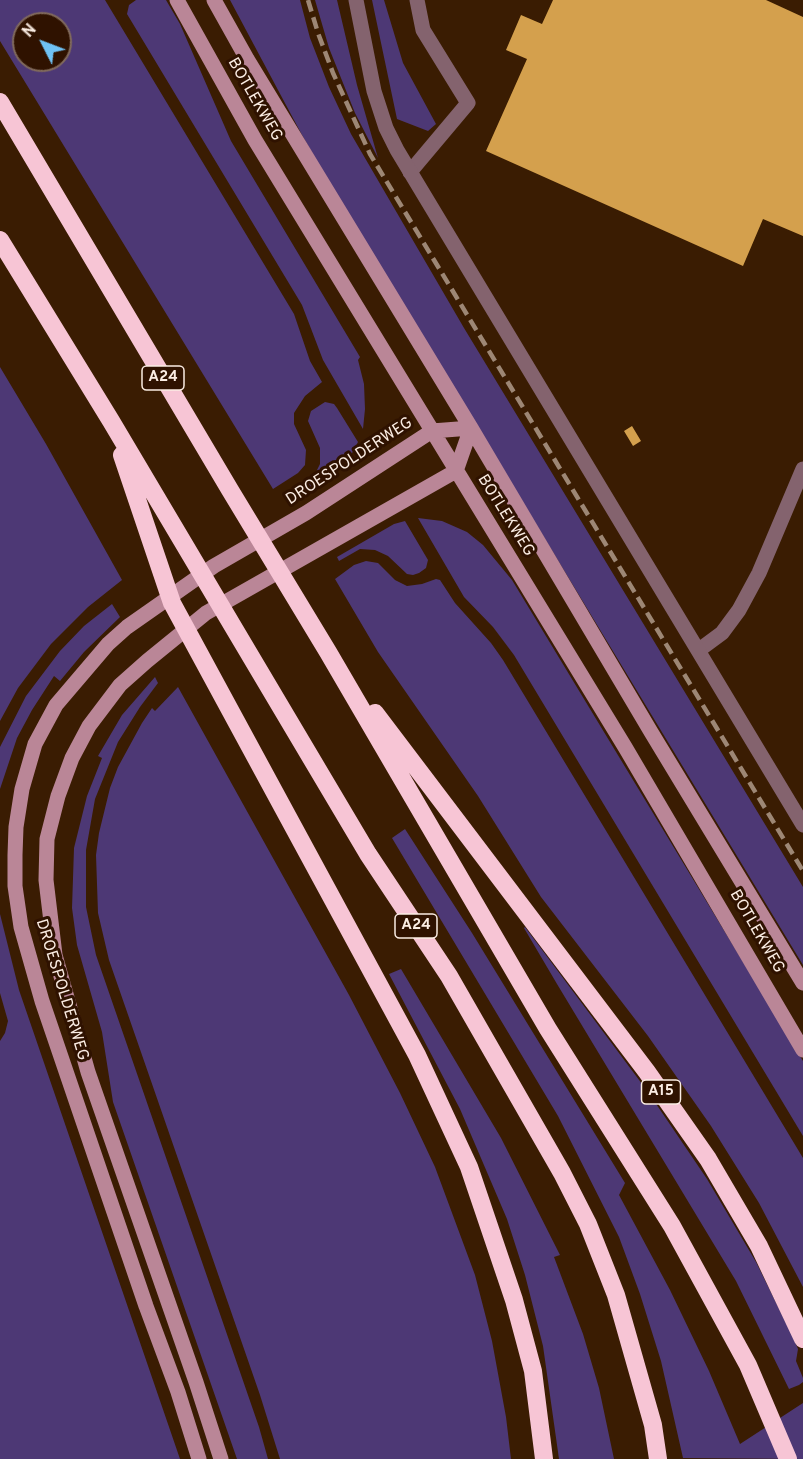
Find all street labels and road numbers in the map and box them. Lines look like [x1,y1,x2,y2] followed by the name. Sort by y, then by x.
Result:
[222,55,286,145] street label: BOTLEKWEG
[142,366,184,390] road number: A24
[283,414,417,510] street label: DROESPOLDERWEG
[472,472,538,560] street label: BOTLEKWEG
[724,887,788,977] street label: BOTLEKWEG
[395,914,437,938] road number: A24
[30,917,92,1063] street label: DROESPOLDERWEG
[642,1080,680,1104] road number: A15

